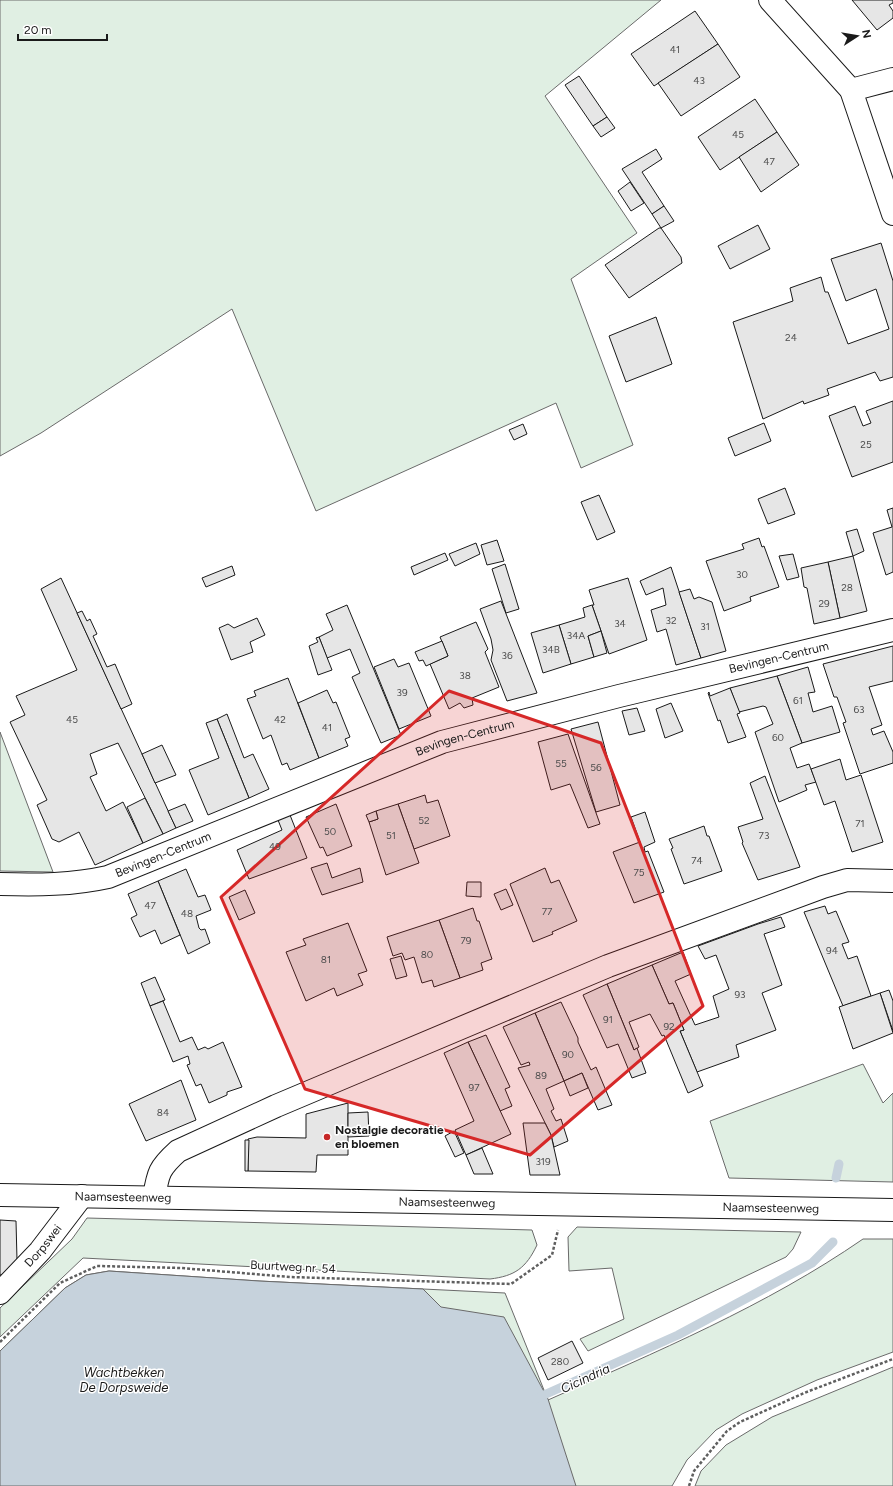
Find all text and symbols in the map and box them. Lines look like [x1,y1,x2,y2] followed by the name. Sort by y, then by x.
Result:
[18,16,107,42] scale bar
[837,16,877,56] north arrow
[24,23,52,37] text: 20 m
[859,29,874,40] text: N
[670,43,680,56] house number: 41
[693,74,705,87] house number: 43
[732,128,744,141] house number: 45
[763,155,775,168] house number: 47
[785,331,797,344] house number: 24
[860,438,872,451] house number: 25
[736,568,748,581] house number: 30
[841,581,853,594] house number: 28
[818,597,830,610] house number: 29
[665,614,677,627] house number: 32
[614,617,626,630] house number: 34
[700,620,710,633] house number: 31
[567,629,585,642] house number: 34A
[727,639,830,676] street label: Bevingen-Centrum
[542,643,560,656] house number: 34B
[501,649,513,662] house number: 36
[459,669,471,682] house number: 38
[396,686,408,699] house number: 39
[793,694,803,707] house number: 61
[853,703,865,716] house number: 63
[66,713,78,726] house number: 45
[274,713,286,726] house number: 42
[414,717,516,759] street label: Bevingen-Centrum
[322,721,332,734] house number: 41
[772,731,784,744] house number: 60
[555,757,567,770] house number: 55
[590,761,602,774] house number: 56
[418,814,430,827] house number: 52
[855,817,865,830] house number: 71
[324,825,336,838] house number: 50
[113,829,213,880] street label: Bevingen-Centrum
[386,829,396,842] house number: 51
[759,829,769,842] house number: 73
[269,840,281,853] house number: 49
[691,854,703,867] house number: 74
[633,866,645,879] house number: 75
[144,899,156,912] house number: 47
[542,905,553,918] house number: 77
[181,907,193,920] house number: 48
[460,934,472,947] house number: 79
[826,944,838,957] house number: 94
[421,948,433,961] house number: 80
[321,953,331,966] house number: 81
[734,988,746,1001] house number: 93
[603,1013,613,1026] house number: 91
[663,1020,675,1033] house number: 92
[562,1048,574,1061] house number: 90
[535,1069,547,1082] house number: 89
[468,1081,480,1094] house number: 97
[157,1106,169,1119] house number: 84
[335,1123,444,1151] place label: Nostalgie decoratie en bloemen
[322,1132,332,1142] marker: Nostalgie decoratie en bloemen
[535,1155,551,1168] house number: 319
[75,1189,171,1205] street label: Naamsesteenweg
[398,1195,495,1210] street label: Naamsesteenweg
[722,1200,819,1216] street label: Naamsesteenweg
[22,1222,65,1270] street label: Dorpswei
[250,1258,337,1276] street label: Buurtweg nr. 54
[551,1355,569,1368] house number: 280
[558,1360,612,1396] water label: Cicindria
[80,1365,168,1395] water label: Wachtbekken De Dorpsweide

